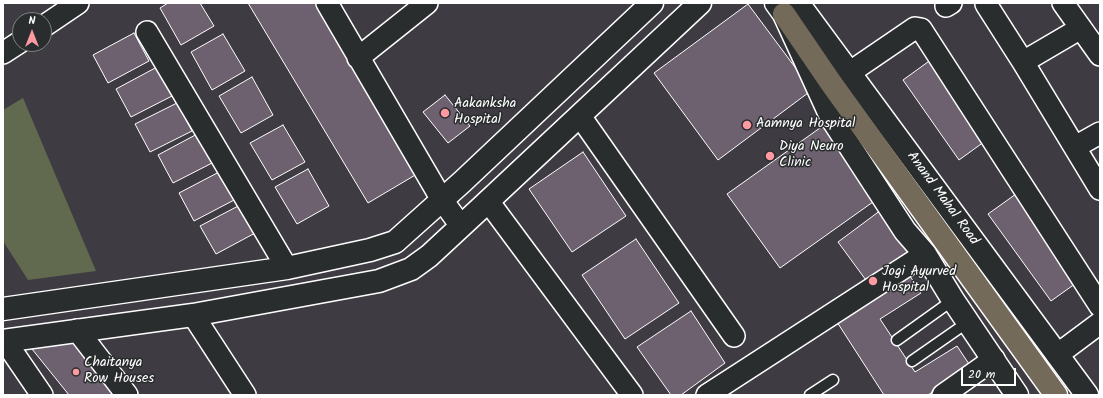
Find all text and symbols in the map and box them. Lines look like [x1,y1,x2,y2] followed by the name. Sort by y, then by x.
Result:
[12,12,52,52] north arrow
[29,12,35,30] text: N
[454,97,516,130] place label: Aakanksha Hospital
[439,107,451,119] marker: Aakanksha Hospital
[756,117,856,133] place label: Aamnya Hospital
[741,119,753,131] marker: Aamnya Hospital
[779,140,844,172] place label: Diya Neuro Clinic
[902,149,982,249] street label: Anand Mahal Road
[764,150,776,162] marker: Diya Neuro Clinic
[882,265,956,298] place label: Jogi Ayurved Hospital
[867,275,879,287] marker: Jogi Ayurved Hospital
[84,356,154,388] place label: Chaitanya Row Houses
[963,360,1018,386] scale bar
[968,365,995,384] text: 20 m
[71,367,81,377] marker: Chaitanya Row Houses

